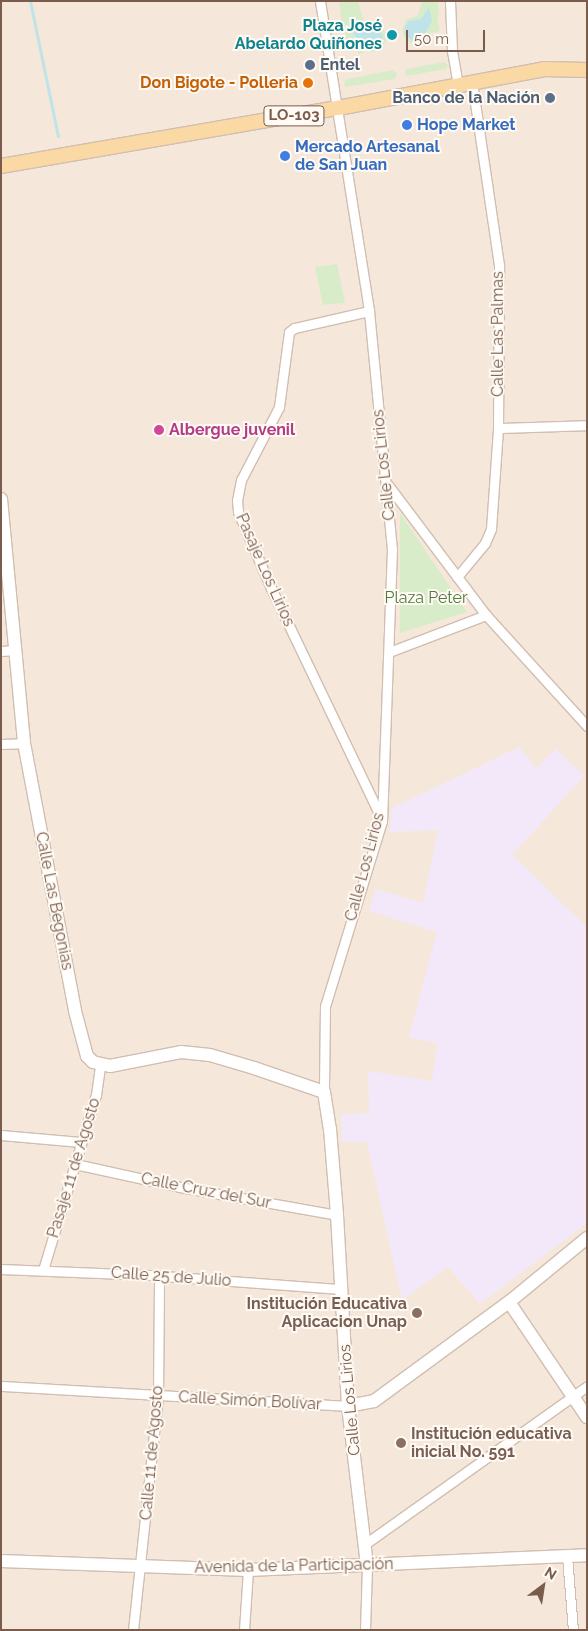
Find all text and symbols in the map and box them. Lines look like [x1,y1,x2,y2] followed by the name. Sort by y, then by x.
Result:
[235,16,382,54] place label: Plaza José Abelardo Quiñones
[408,20,487,52] scale bar
[386,29,398,41] marker: Plaza José Abelardo Quiñones
[414,30,449,48] text: 50 m
[320,55,360,75] place label: Entel
[304,59,316,71] marker: Entel
[140,73,298,93] place label: Don Bigote - Polleria
[302,77,314,89] marker: Don Bigote - Polleria
[392,88,540,108] place label: Banco de la Nación
[544,92,556,104] marker: Banco de la Nación
[263,104,325,128] road number: LO-103
[417,115,515,135] place label: Hope Market
[401,119,413,131] marker: Hope Market
[295,137,440,175] place label: Mercado Artesanal de San Juan
[279,150,291,162] marker: Mercado Artesanal de San Juan
[488,271,508,397] street label: Calle Las Palmas
[369,409,399,521] street label: Calle Los Lirios
[169,420,295,440] place label: Albergue juvenil
[153,424,165,436] marker: Albergue juvenil
[231,510,299,630] street label: Pasaje Los Lirios
[384,588,468,608] park label: Plaza Peter
[341,811,389,923] street label: Calle Los Lirios
[31,830,77,972] street label: Calle Las Begonias
[44,1096,104,1240] street label: Pasaje 11 de Agosto
[139,1169,273,1213] street label: Calle Cruz del Sur
[110,1263,232,1291] street label: Calle 25 de Julio
[247,1294,407,1332] place label: Institución Educativa Aplicacion Unap
[411,1307,423,1319] marker: Institución Educativa Aplicacion Unap
[336,1344,364,1456] street label: Calle Los Lirios
[137,1385,167,1521] street label: Calle 11 de Agosto
[178,1388,322,1414] street label: Calle Simón Bolívar
[411,1424,572,1462] place label: Institución educativa inicial No. 591
[395,1437,407,1449] marker: Institución educativa inicial No. 591
[194,1555,394,1577] street label: Avenida de la Participación
[518,1561,568,1611] north arrow
[542,1564,559,1583] text: N

